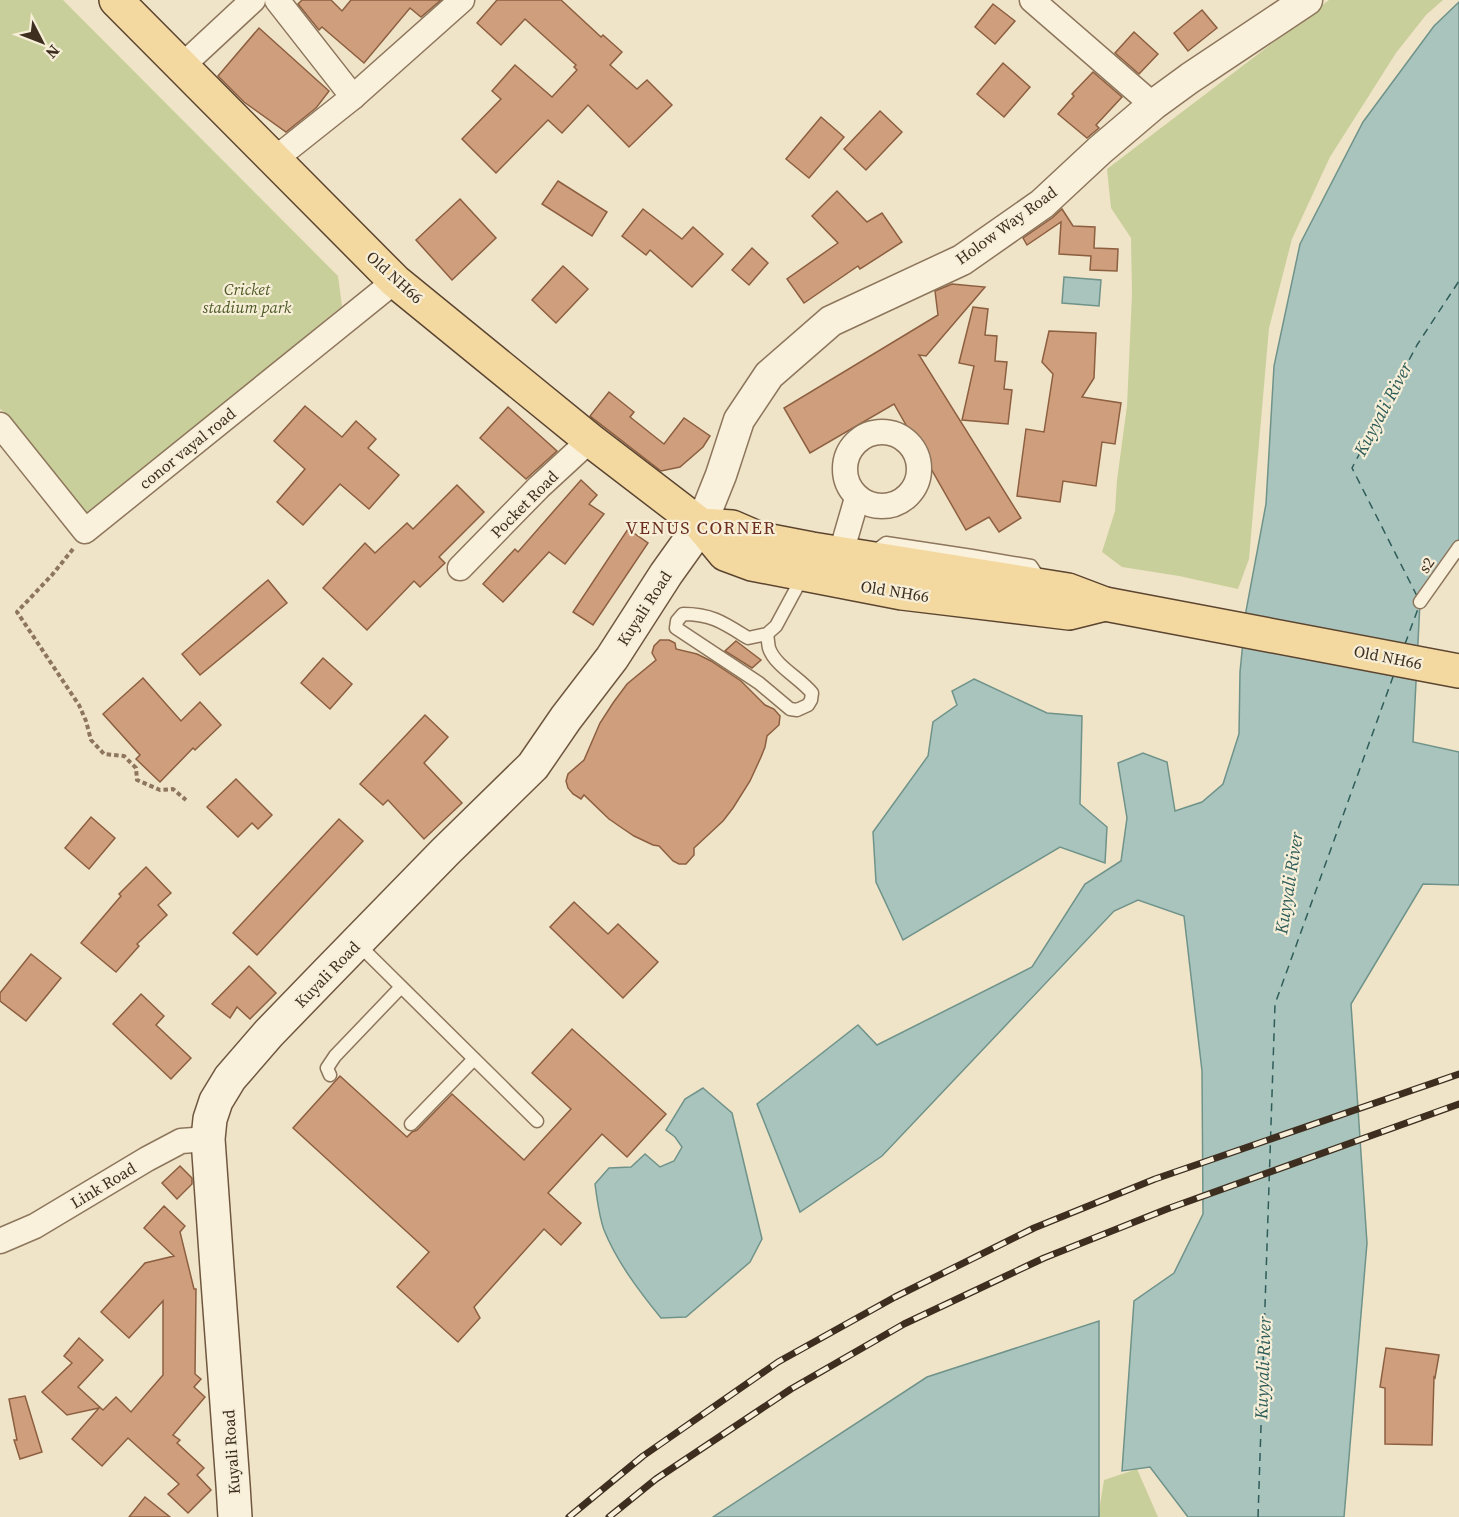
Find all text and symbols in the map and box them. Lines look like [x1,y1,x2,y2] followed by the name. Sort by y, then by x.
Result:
[12,12,72,72] north arrow
[41,40,65,64] text: N
[951,181,1061,269] street label: Holow Way Road
[362,246,428,308] street label: Old NH66
[203,278,292,318] park label: Cricket stadium park
[1347,357,1418,461] water label: Kuyyali River
[134,402,240,494] street label: conor vayal road
[485,465,563,543] street label: Pocket Road
[625,515,777,540] district label: VENUS CORNER
[1413,553,1439,577] street label: s2
[612,566,676,650] street label: Kuyali Road
[859,575,931,607] street label: Old NH66
[1352,640,1424,674] street label: Old NH66
[1268,829,1309,937] water label: Kuyyali River
[290,936,364,1012] street label: Kuyali Road
[66,1157,140,1213] street label: Link Road
[1248,1315,1277,1421] water label: Kuyyali River
[217,1409,245,1495] street label: Kuyali Road

